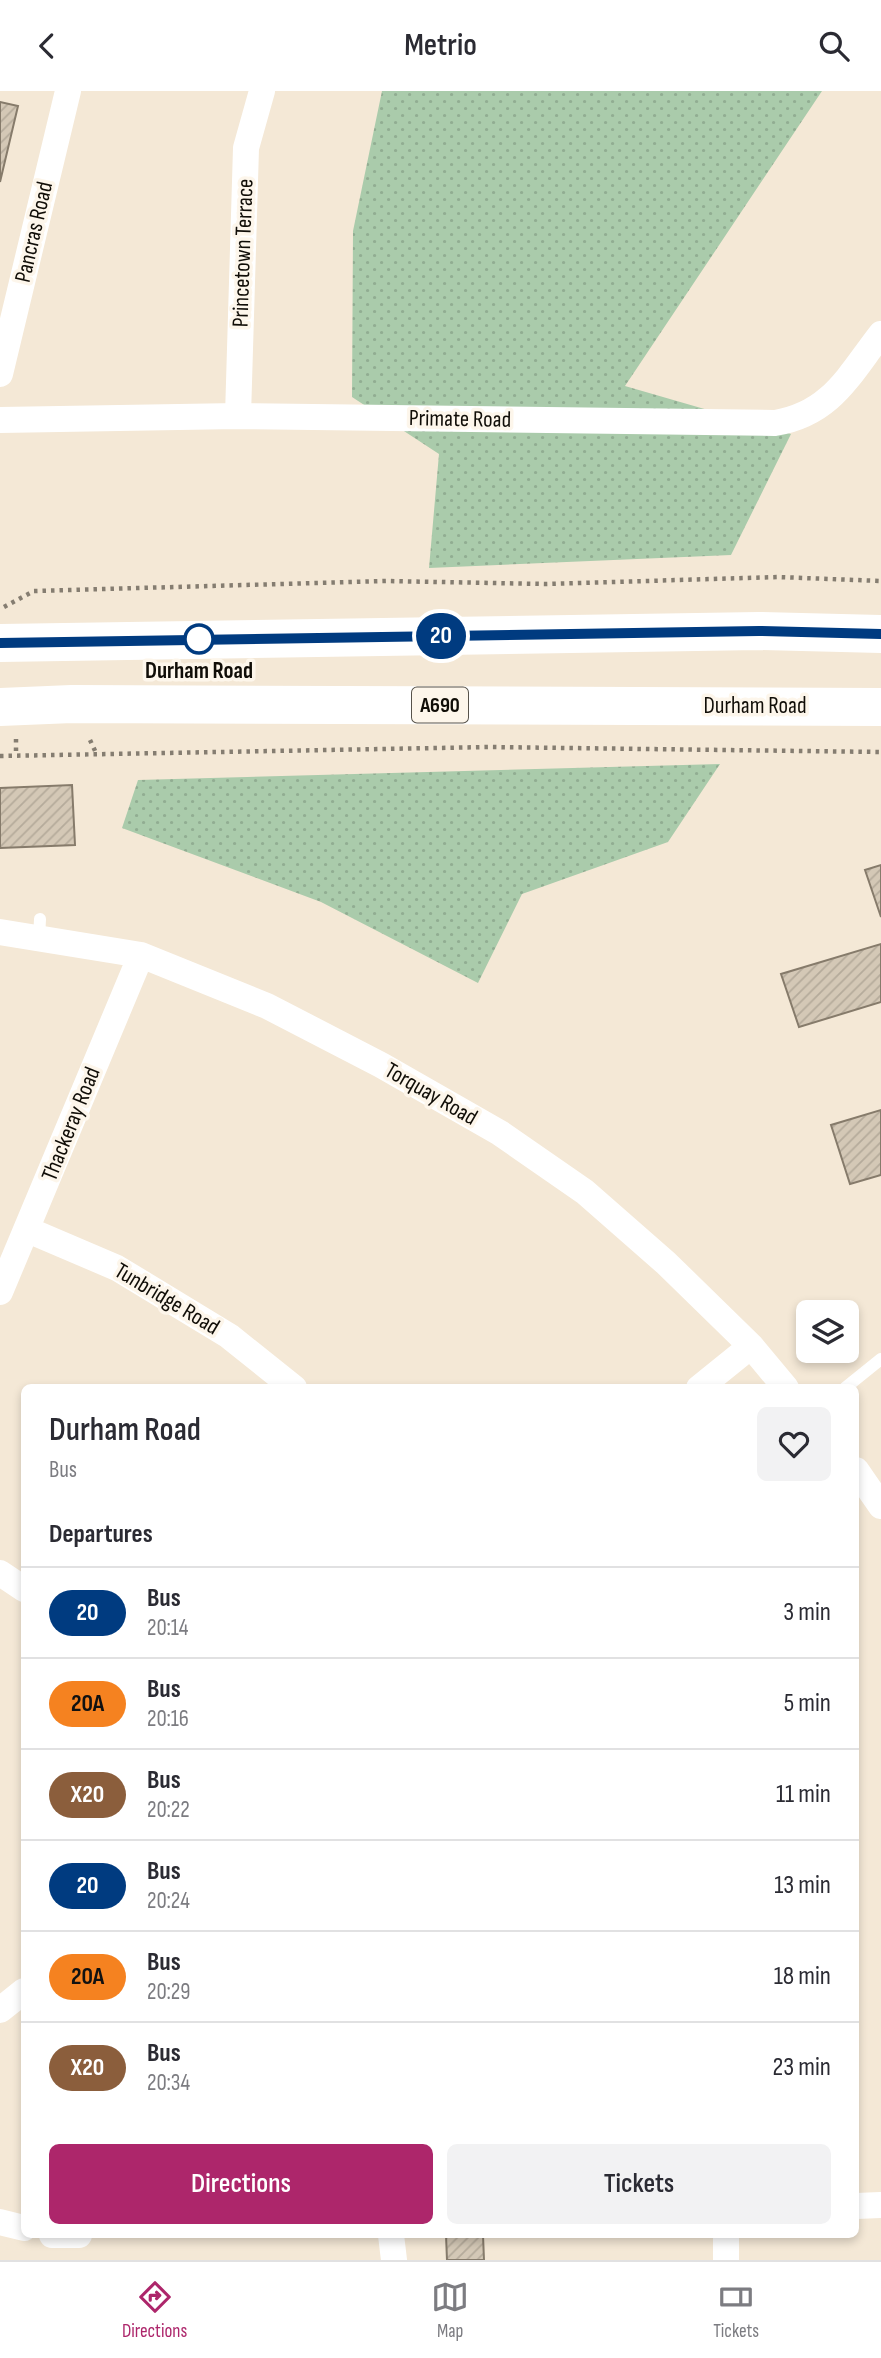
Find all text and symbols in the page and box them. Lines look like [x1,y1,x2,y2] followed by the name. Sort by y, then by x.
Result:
[404,26,477,65] text: Metrio
[28,27,66,65] icon: back
[815,27,853,65] icon: search
[226,178,260,328] street label: Princetown Terrace
[9,179,59,285] street label: Pancras Road
[409,404,511,434] street label: Primate Road
[410,613,472,659] line badge: 20
[430,621,452,650] text: 20
[184,624,214,654] marker: Durham Road
[145,657,253,685] place label: Durham Road
[412,687,468,723] road number: A690
[704,692,806,720] street label: Durham Road
[380,1056,482,1132] street label: Torquay Road
[35,1063,107,1185] street label: Thackeray Road
[109,1257,225,1341] street label: Tunbridge Road
[796,1300,859,1363] map controls
[796,1300,859,1363] button: layers
[757,1407,831,1481] button: heart
[49,1410,201,1450] text: Durham Road
[49,1456,77,1484] text: Bus
[49,1519,153,1550] text: Departures
[147,1583,181,1614] text: Bus
[783,1597,831,1628] text: 3 min
[77,1598,98,1627] text: 20
[147,1614,188,1642] text: 20:14
[147,1674,181,1705] text: Bus
[784,1688,831,1719] text: 5 min
[71,1689,104,1718] text: 20A
[147,1705,189,1733] text: 20:16
[147,1765,181,1796] text: Bus
[776,1779,831,1810] text: 11 min
[71,1780,104,1809] text: X20
[147,1796,190,1824] text: 20:22
[147,1856,181,1887] text: Bus
[774,1870,831,1901] text: 13 min
[77,1871,98,1900] text: 20
[147,1887,190,1915] text: 20:24
[147,1947,181,1978] text: Bus
[774,1961,831,1992] text: 18 min
[71,1962,104,1991] text: 20A
[147,1978,190,2006] text: 20:29
[147,2038,181,2069] text: Bus
[773,2052,831,2083] text: 23 min
[71,2053,104,2082] text: X20
[147,2069,190,2097] text: 20:34
[49,2144,433,2224] button: Directions
[447,2144,831,2224] button: Tickets
[122,2278,187,2343] tab: Directions
[431,2278,469,2343] tab: Map
[713,2278,759,2343] tab: Tickets

